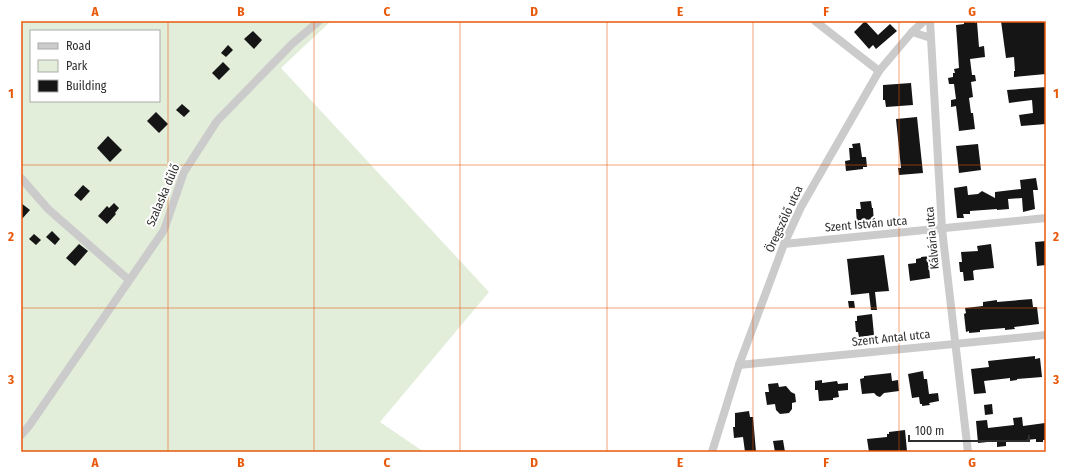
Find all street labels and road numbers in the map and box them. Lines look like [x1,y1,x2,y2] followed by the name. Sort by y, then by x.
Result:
[144,162,182,228] street label: Szalaska dűlő
[761,182,806,255] street label: Öregszőlő utca
[922,206,942,270] street label: Kálvária utca
[824,213,908,235] street label: Szent István utca
[851,327,931,349] street label: Szent Antal utca

